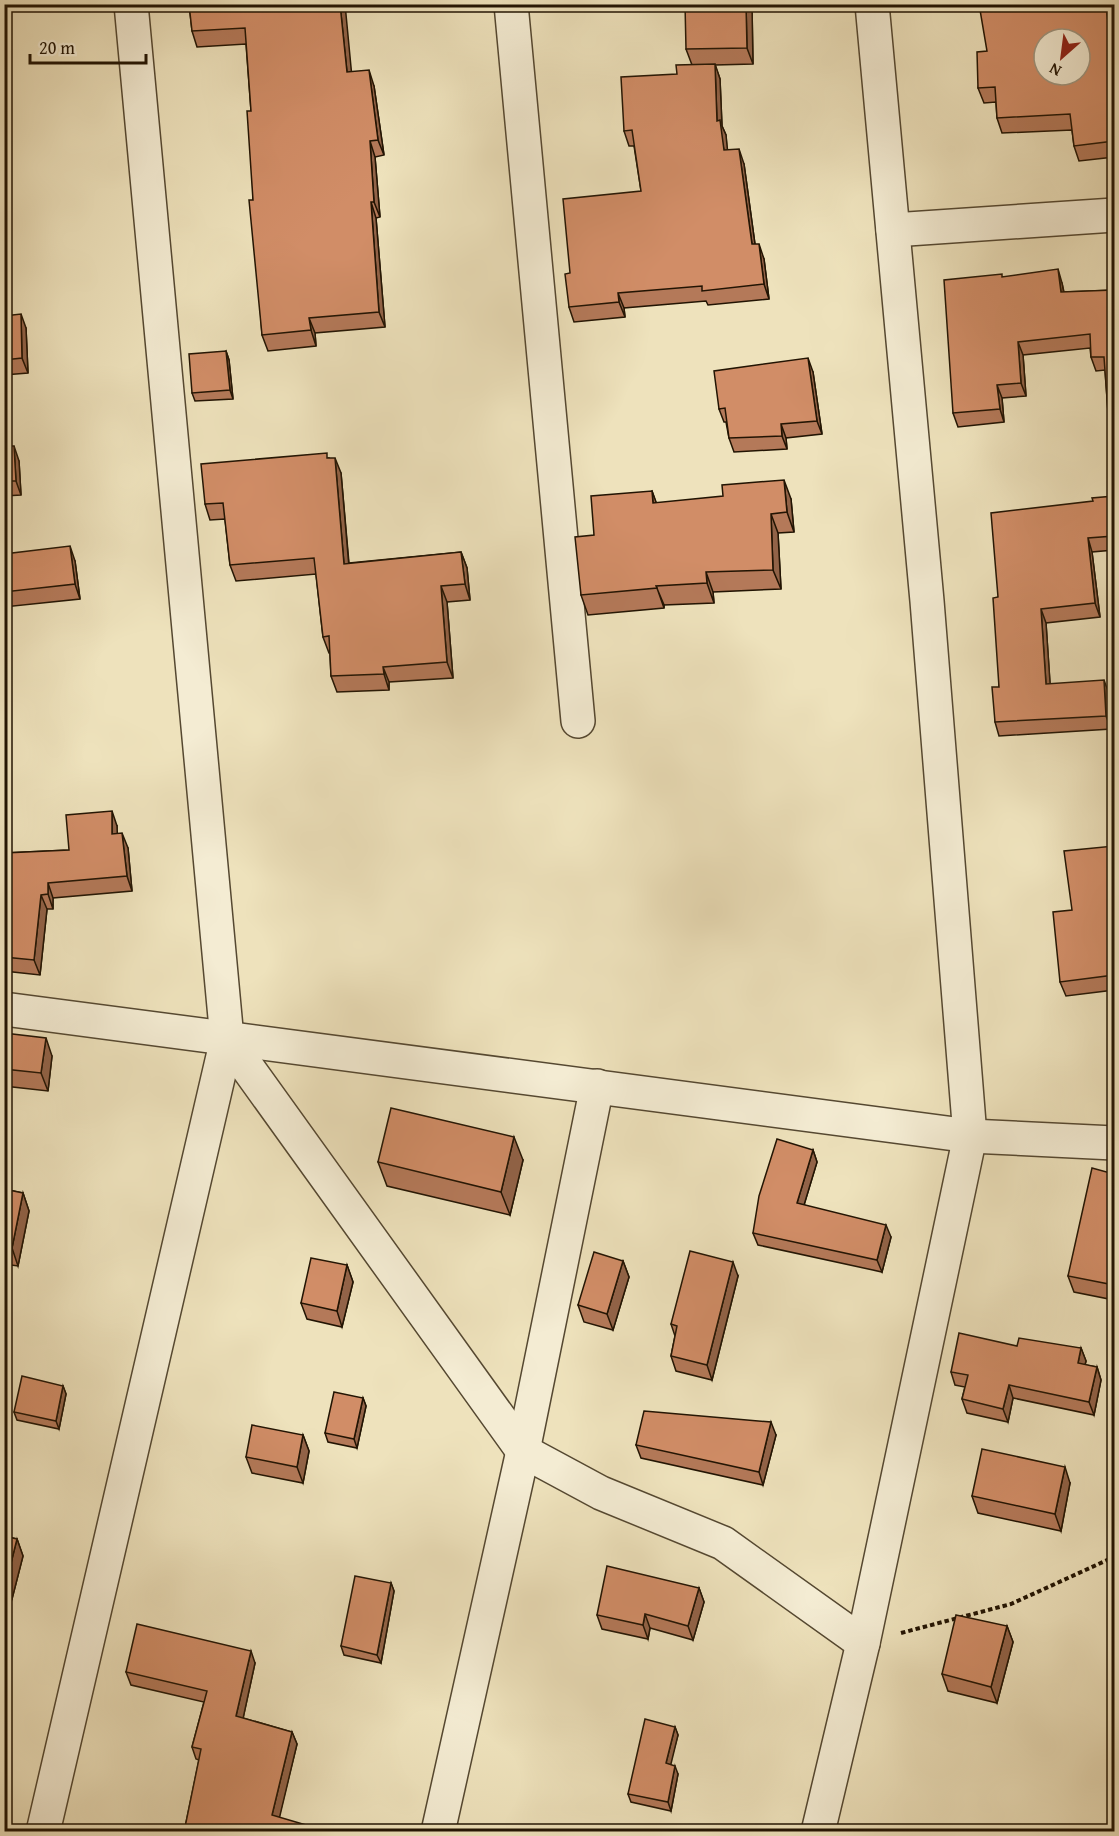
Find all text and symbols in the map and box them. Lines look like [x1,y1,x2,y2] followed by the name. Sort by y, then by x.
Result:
[30,27,146,65] scale bar
[1032,27,1092,87] north arrow
[39,34,75,61] text: 20 m
[1044,57,1065,83] text: N

